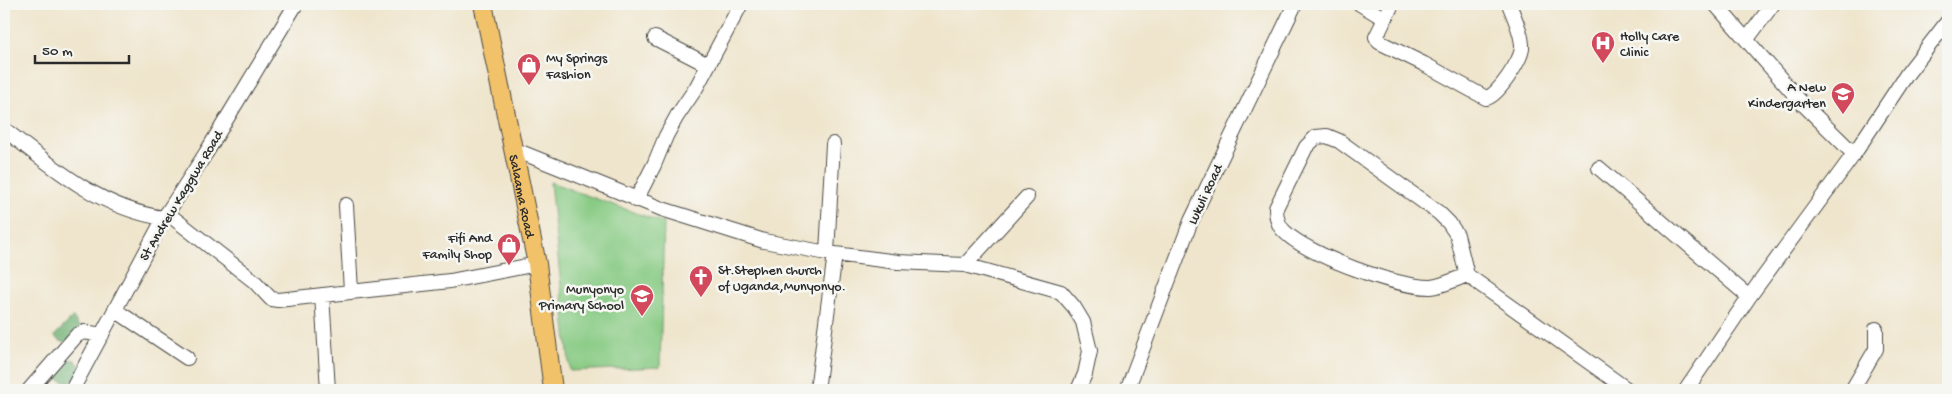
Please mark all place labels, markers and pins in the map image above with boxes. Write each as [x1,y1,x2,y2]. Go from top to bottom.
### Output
place label: Holly Care Clinic [1620,29,1680,62]
hospital icon: Holly Care Clinic [1590,30,1616,64]
place label: My Springs Fashion [545,51,608,84]
shop icon: My Springs Fashion [516,52,542,86]
place label: A New Kindergarten [1748,80,1826,113]
school or university icon: A New Kindergarten [1830,81,1856,115]
place label: Fifi And Family Shop [422,231,494,264]
shop icon: Fifi And Family Shop [496,232,522,266]
place label: St.Stephen church of Uganda,Munyonyo. [718,263,846,296]
church icon: St.Stephen church of Uganda,Munyonyo. [688,264,714,298]
place label: Munyonyo Primary School [538,282,624,315]
school or university icon: Munyonyo Primary School [629,283,655,317]

